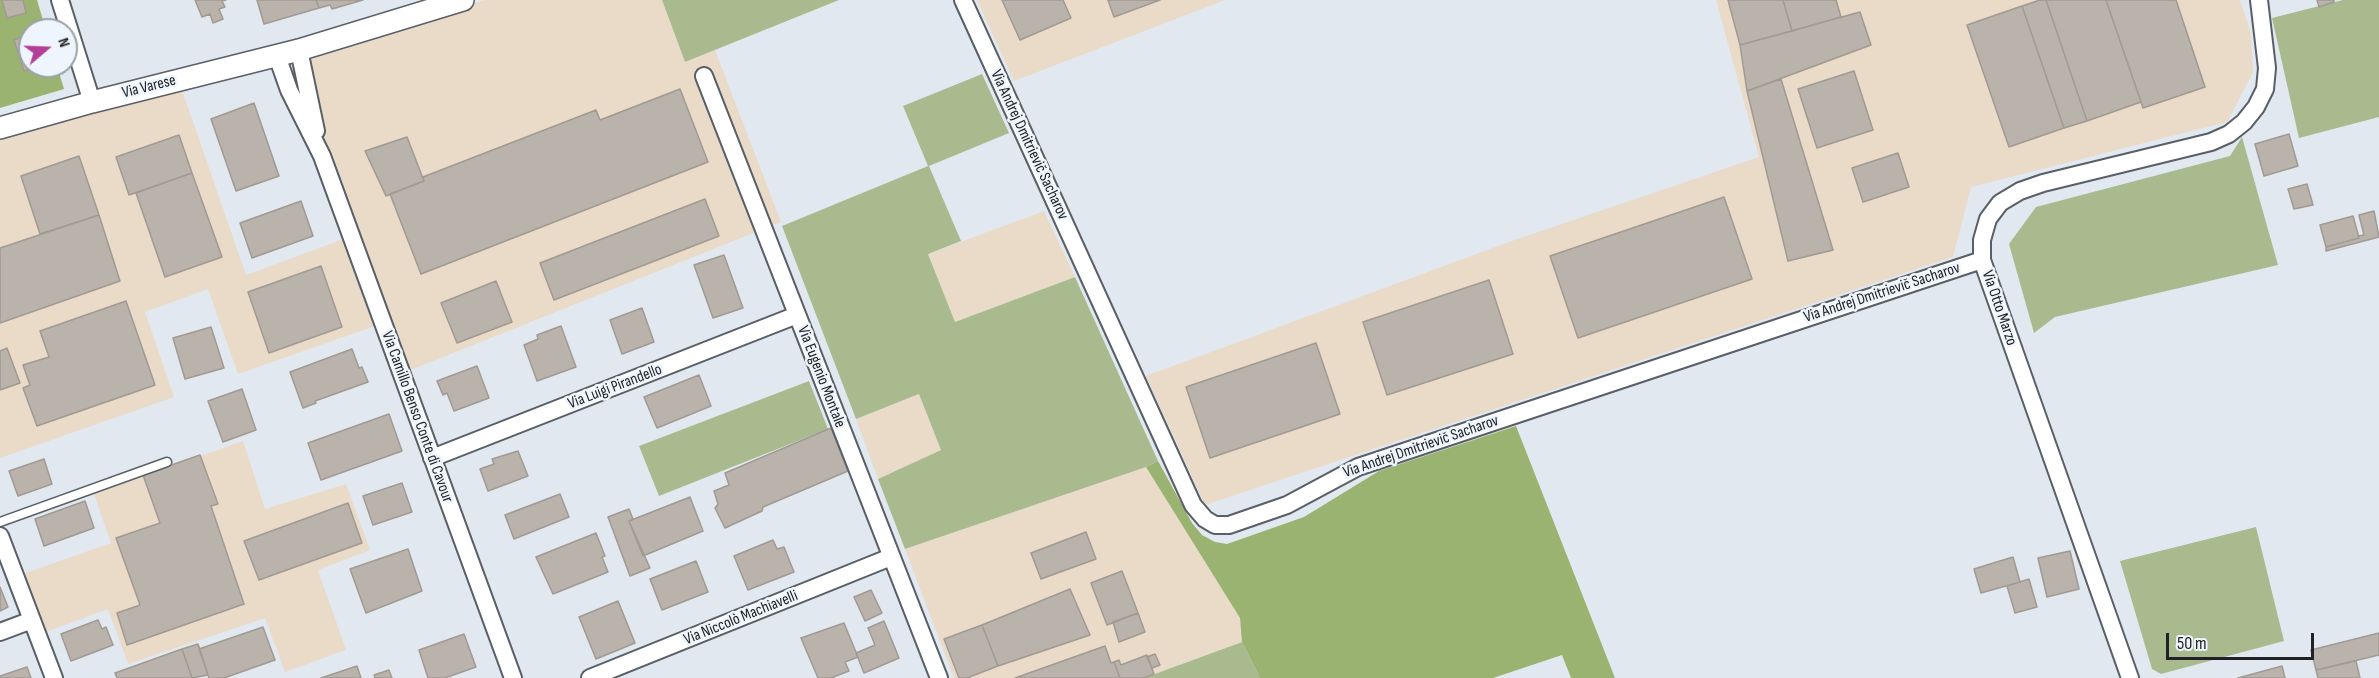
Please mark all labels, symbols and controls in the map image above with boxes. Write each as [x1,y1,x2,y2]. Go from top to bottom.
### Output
north arrow [18,18,78,78]
text: N [53,35,74,50]
street label: Via Andrej Dmitrievič Sacharov [986,67,1072,223]
street label: Via Varese [120,71,178,103]
street label: Via Andrej Dmitrievič Sacharov [1801,259,1963,327]
street label: Via Otto Marzo [1977,268,2021,348]
street label: Via Eugenio Montale [793,323,849,431]
street label: Via Camillo Benso Conte di Cavour [377,329,457,505]
street label: Via Luigi Pirandello [565,360,665,414]
street label: Via Andrej Dmitrievič Sacharov [1341,411,1501,483]
street label: Via Niccolò Machiavelli [681,586,801,650]
scale bar [2169,621,2318,659]
text: 50 m [2177,633,2207,654]

